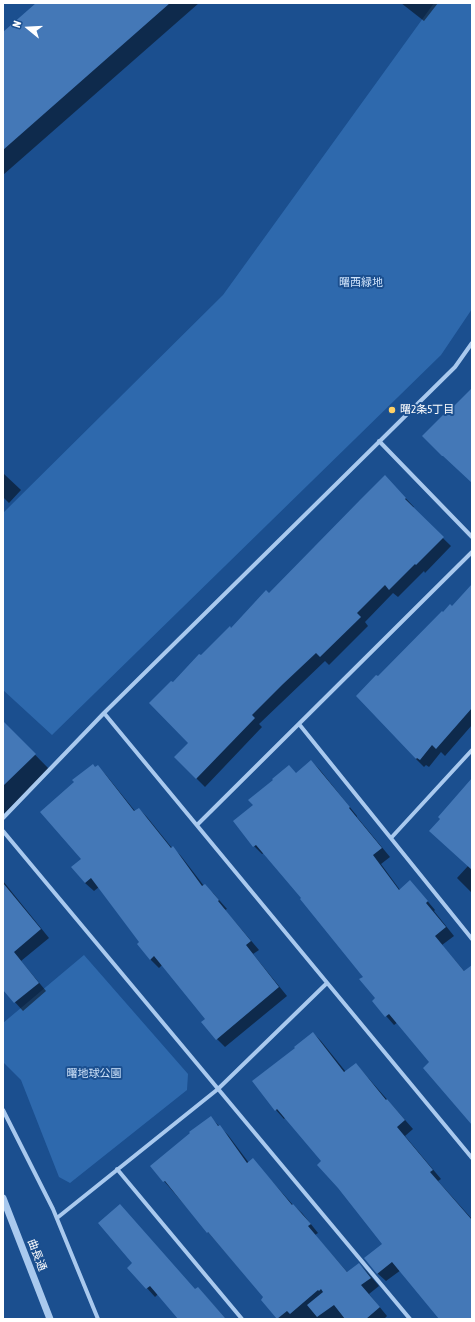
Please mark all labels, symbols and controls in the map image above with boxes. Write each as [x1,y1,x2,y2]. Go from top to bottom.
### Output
north arrow [8,8,48,48]
text: N [10,19,23,29]
park label: 曙西緑地 [339,276,383,290]
place label: 曙2条5丁目 [400,403,454,417]
marker: 曙2条5丁目 [387,405,397,415]
park label: 曙地球公園 [67,1067,121,1081]
street label: 曲長通 [25,1237,49,1273]

